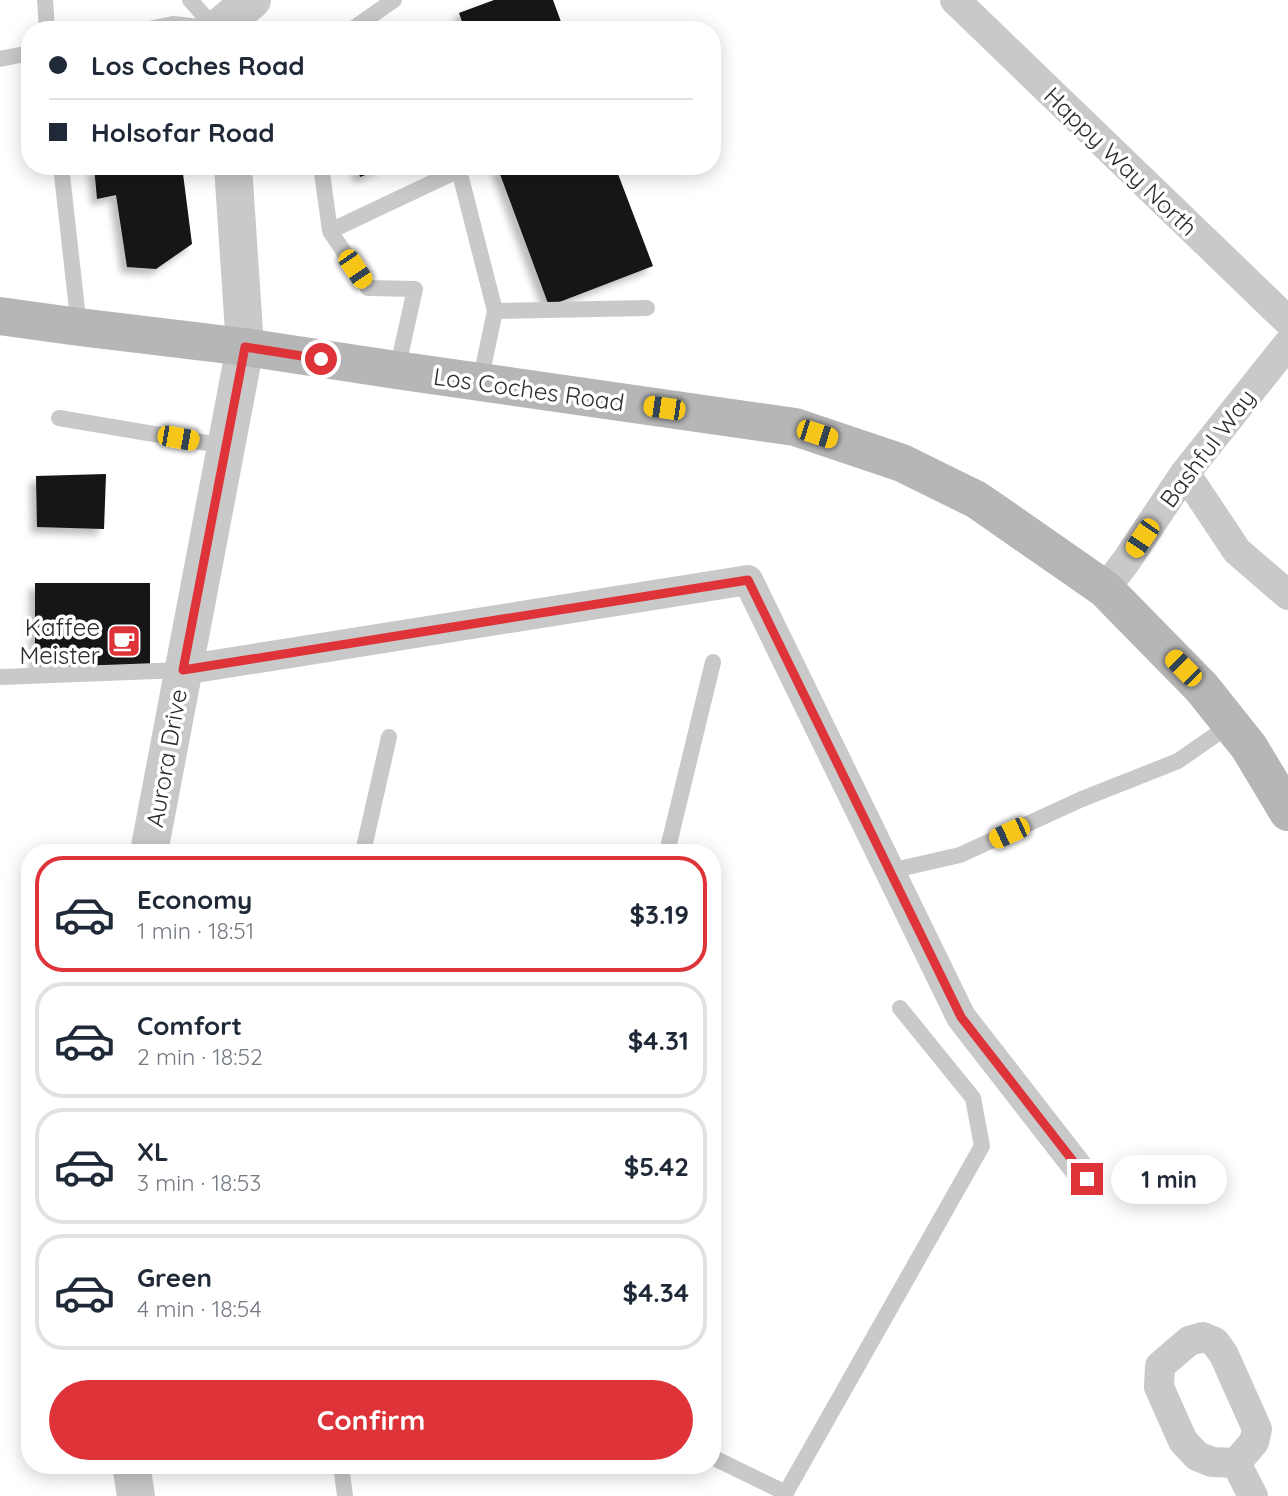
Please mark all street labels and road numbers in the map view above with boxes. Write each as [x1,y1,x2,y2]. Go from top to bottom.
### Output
street label: Happy Way North [1038,80,1204,242]
street label: Los Coches Road [432,361,626,417]
street label: Bashful Way [1153,383,1261,513]
street label: Aurora Drive [139,686,193,830]

